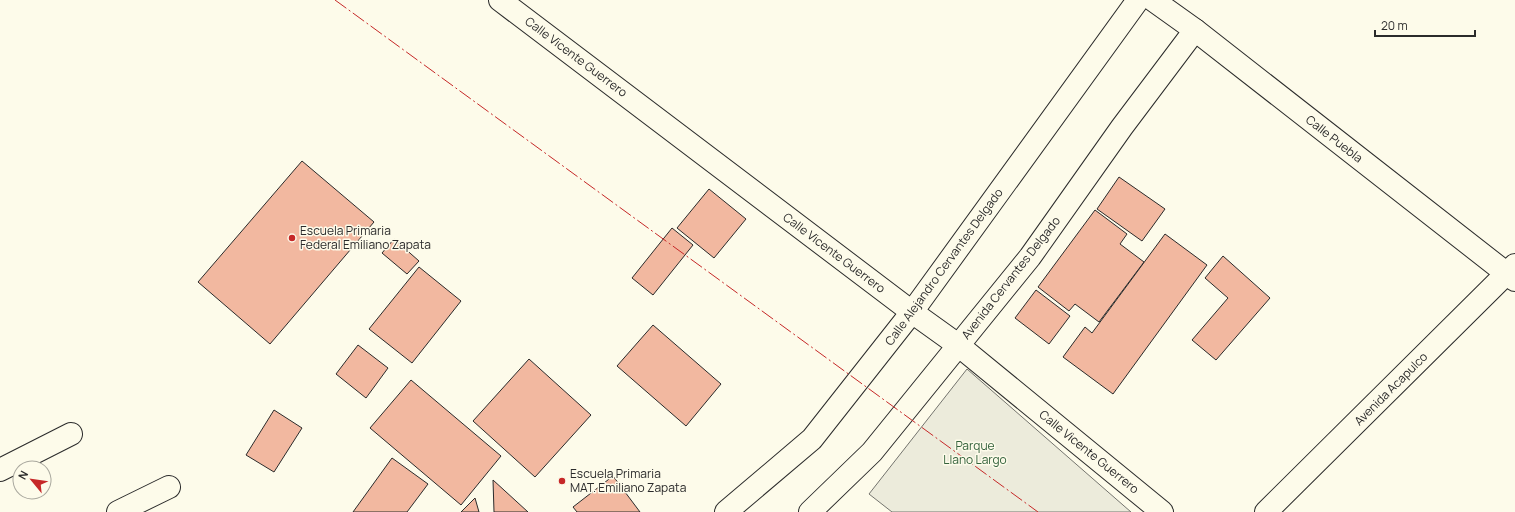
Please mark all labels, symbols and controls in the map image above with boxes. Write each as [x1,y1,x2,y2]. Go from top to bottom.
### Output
scale bar [1375,12,1475,38]
street label: Calle Vicente Guerrero [522,13,631,101]
text: 20 m [1381,17,1408,34]
street label: Calle Puebla [1302,111,1366,166]
street label: Calle Alejandro Cervantes Delgado [881,185,1007,349]
street label: Calle Vicente Guerrero [780,209,889,297]
street label: Avenida Cervantes Delgado [957,213,1064,343]
place label: Escuela Primaria Federal Emiliano Zapata [300,222,431,253]
marker: Escuela Primaria Federal Emiliano Zapata [287,233,297,243]
street label: Avenida Acapulco [1350,348,1431,429]
street label: Calle Vicente Guerrero [1036,406,1143,497]
park label: Parque Llano Largo [943,437,1007,468]
north arrow [12,460,52,500]
place label: Escuela Primaria MAT. Emiliano Zapata [570,465,686,496]
text: N [14,468,31,482]
marker: Escuela Primaria MAT. Emiliano Zapata [557,476,567,486]

